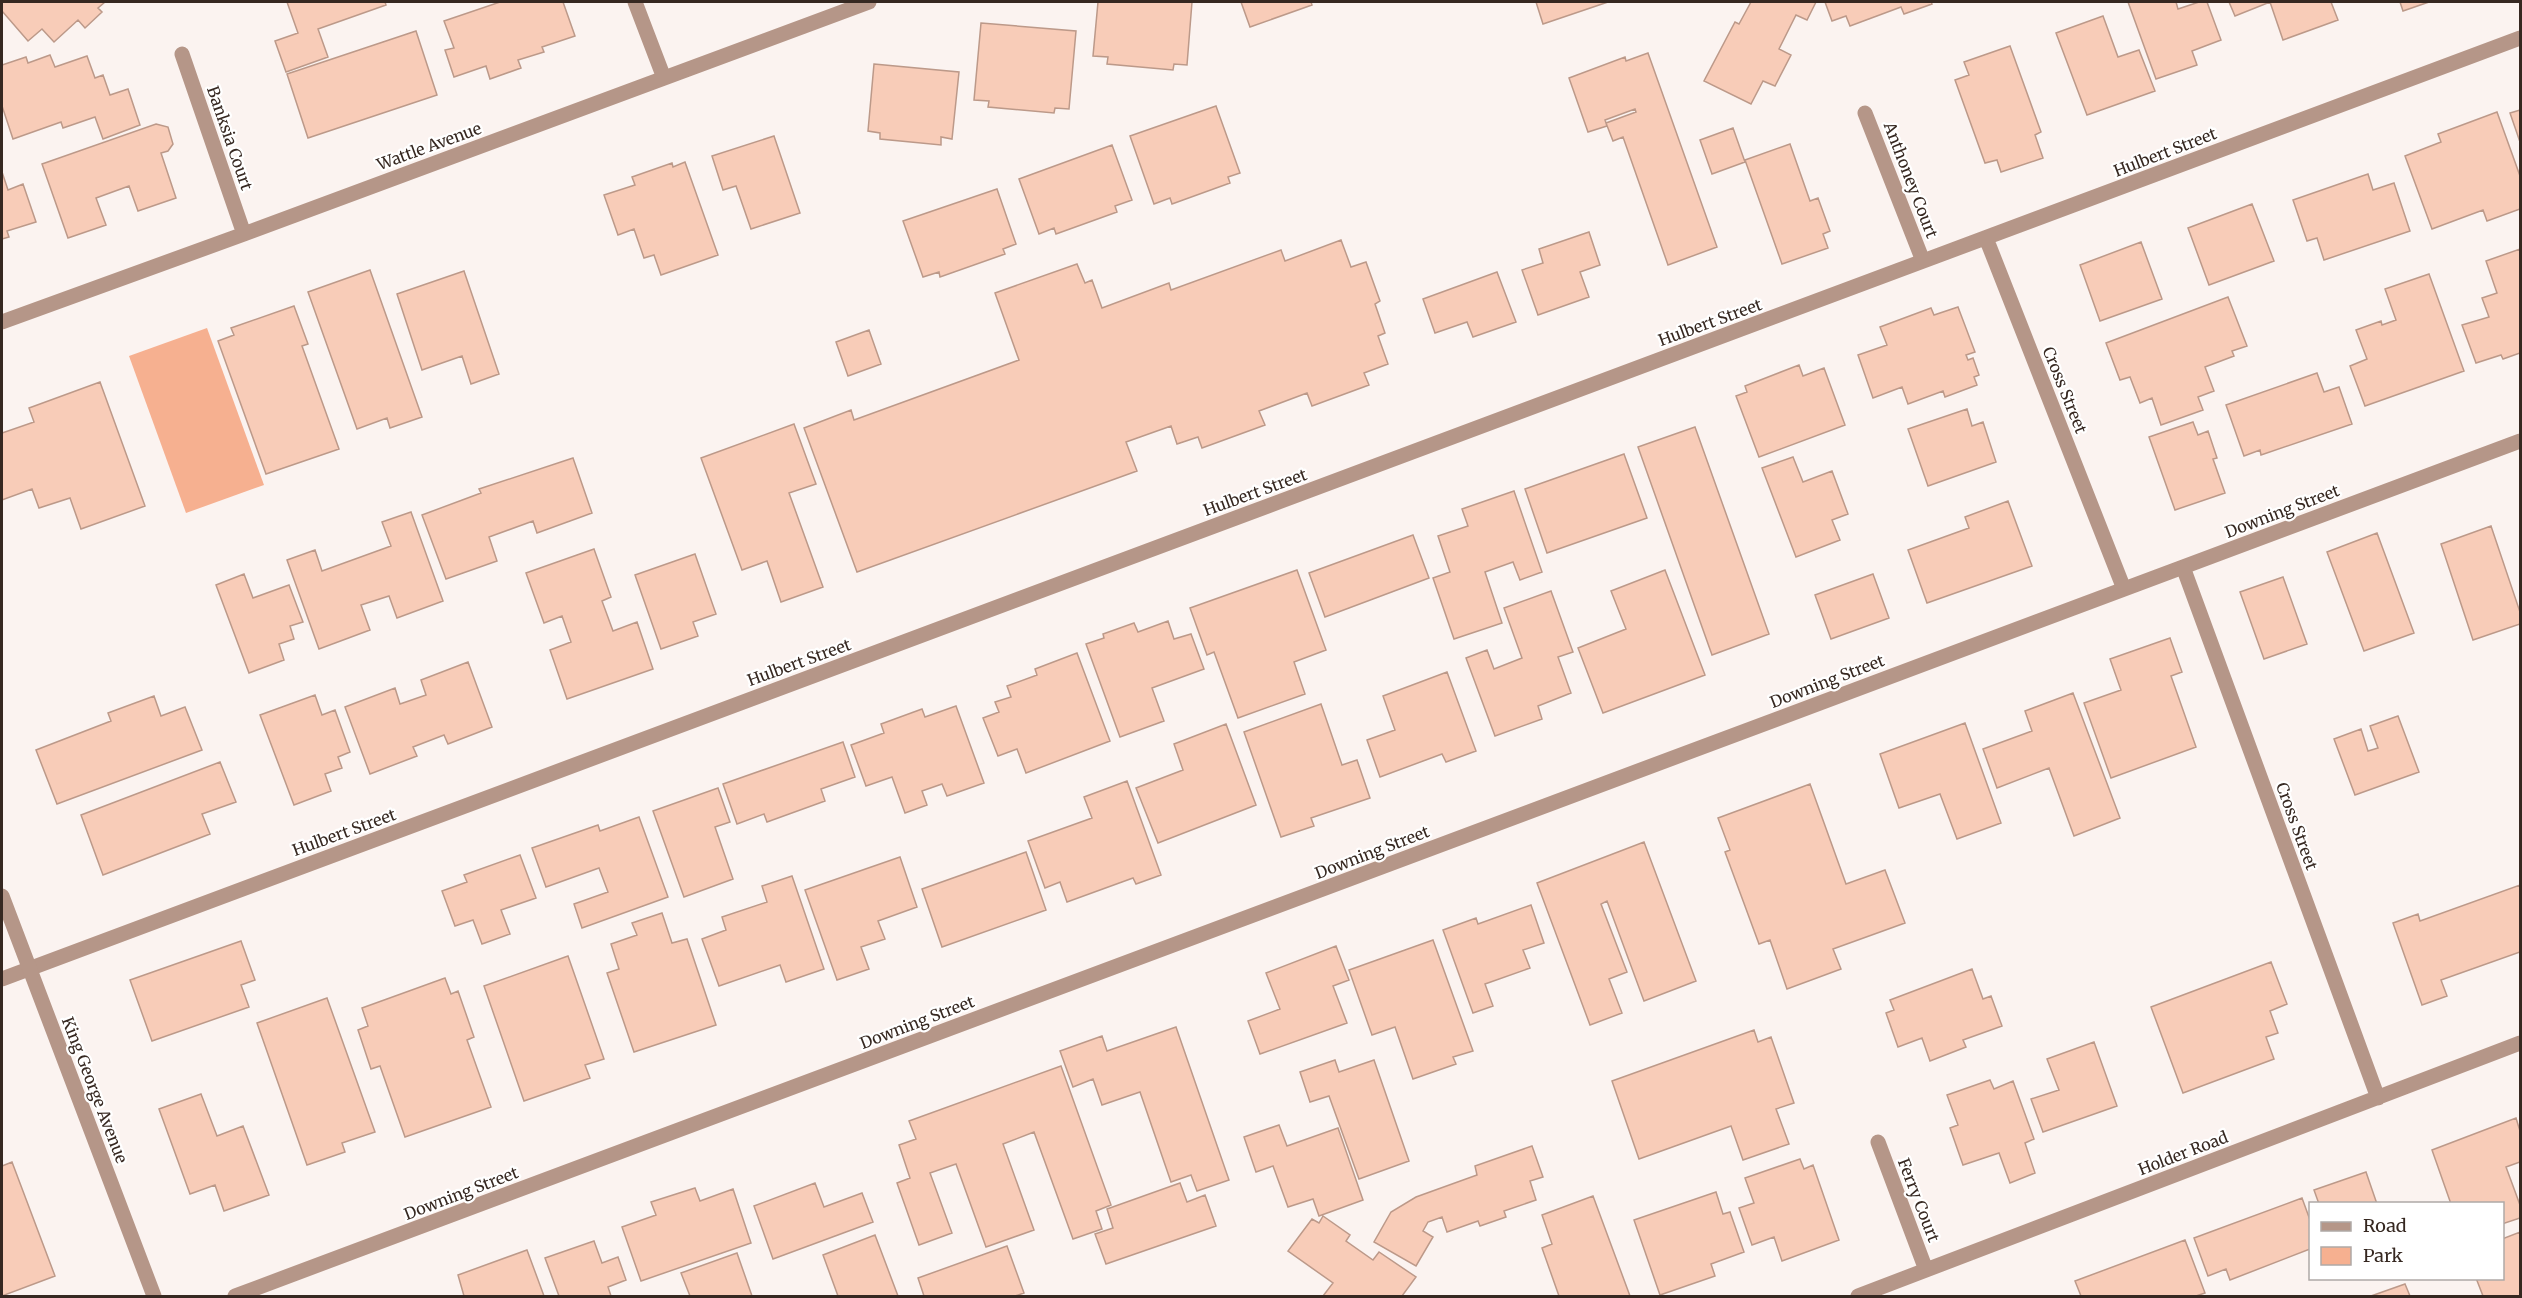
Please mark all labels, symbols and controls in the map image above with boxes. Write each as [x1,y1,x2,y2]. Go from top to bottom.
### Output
street label: Banksia Court [203,83,257,193]
street label: Wattle Avenue [373,118,484,174]
street label: Anthoney Court [1879,118,1943,242]
street label: Hulbert Street [2111,123,2220,181]
street label: Hulbert Street [1656,294,1765,350]
street label: Cross Street [2039,344,2092,437]
street label: Hulbert Street [1201,464,1310,520]
street label: Downing Street [2222,480,2343,542]
street label: Hulbert Street [745,634,854,690]
street label: Downing Street [1767,650,1888,712]
street label: Cross Street [2272,780,2322,873]
street label: Hulbert Street [290,804,399,860]
street label: Downing Street [1312,821,1433,883]
street label: Downing Street [857,991,978,1053]
street label: King George Avenue [58,1014,132,1166]
street label: Holder Road [2135,1127,2231,1179]
street label: Ferry Court [1894,1155,1944,1246]
street label: Downing Street [401,1162,522,1224]
legend [2309,1202,2504,1280]
text: Road [2363,1214,2407,1237]
text: Park [2363,1244,2404,1267]

